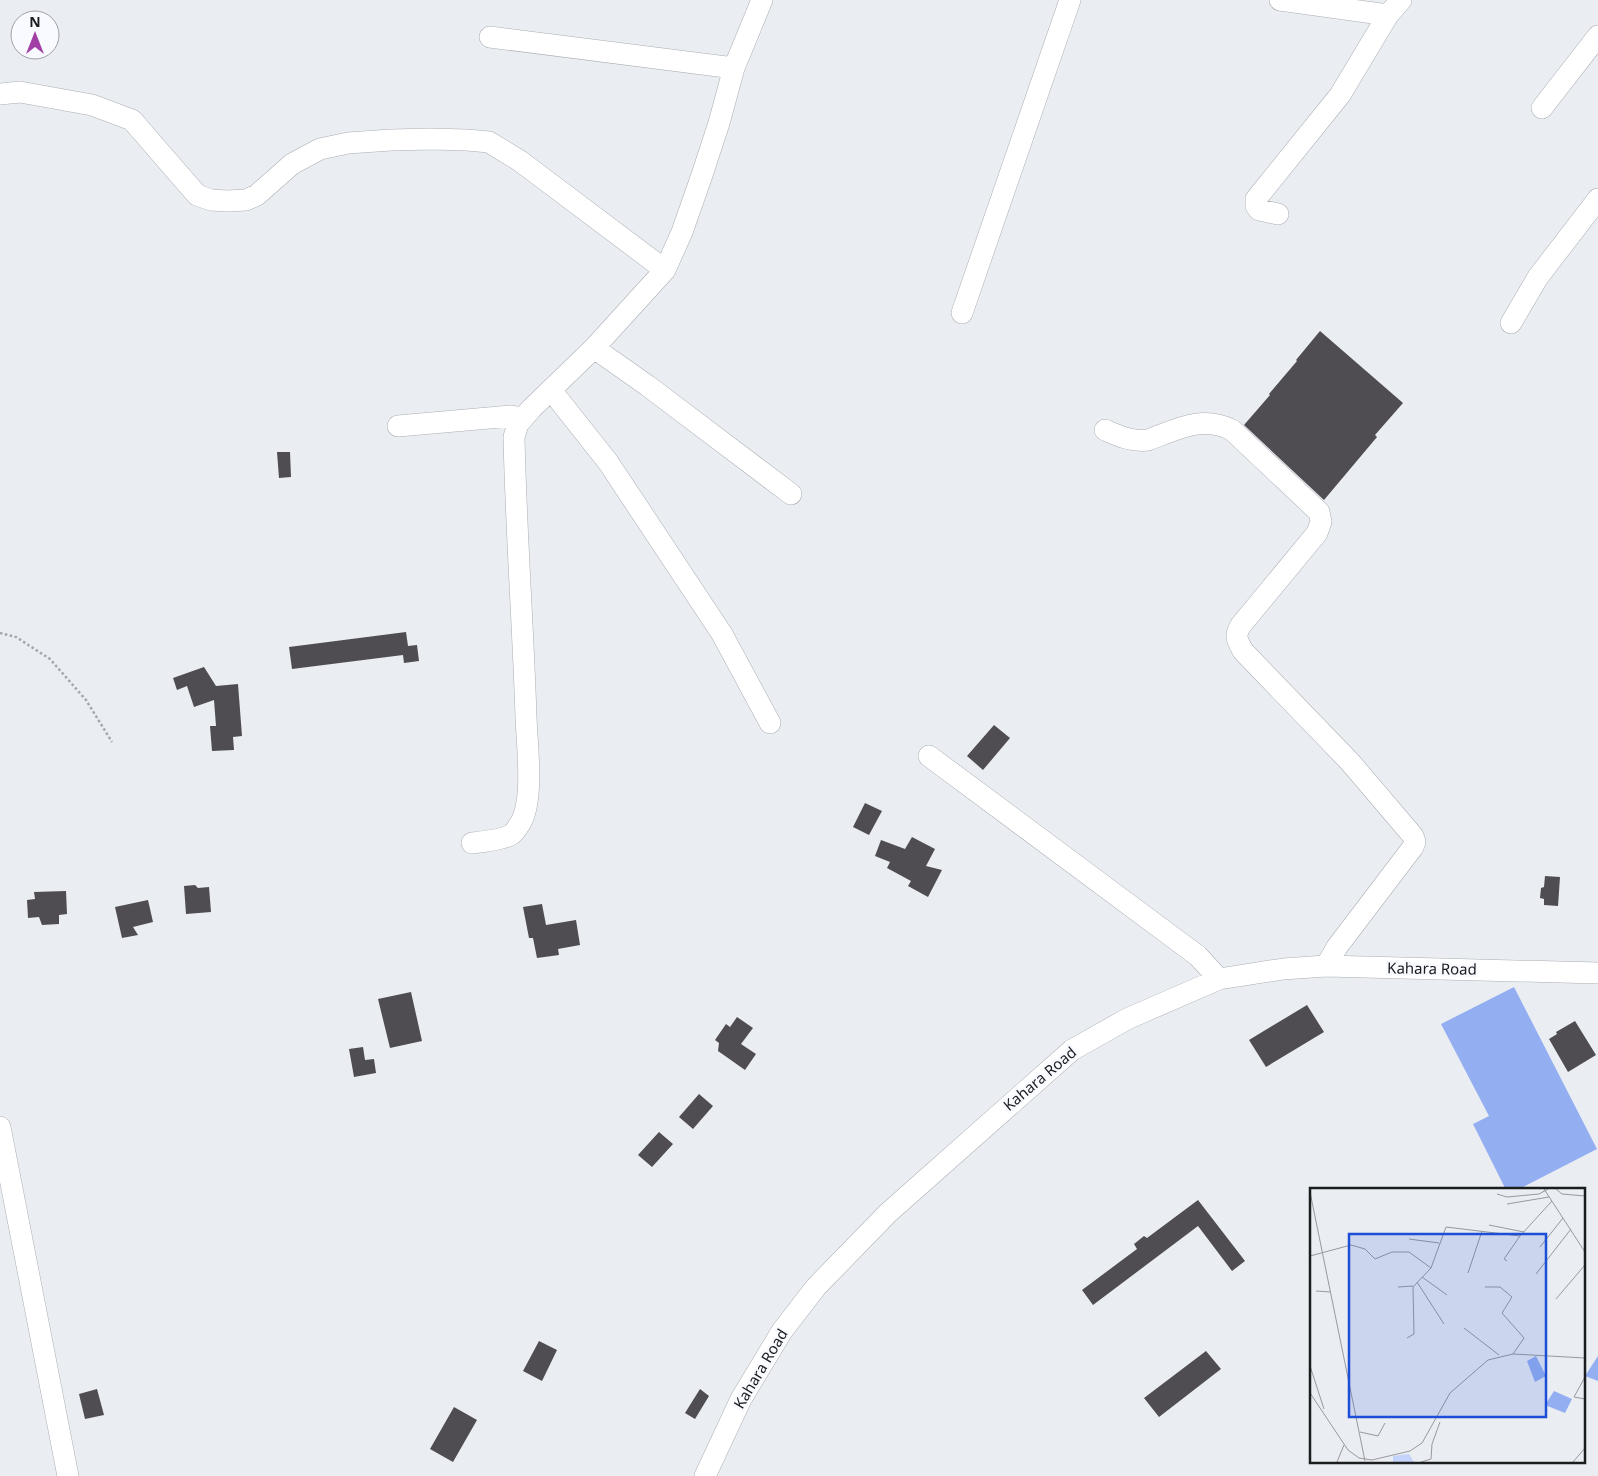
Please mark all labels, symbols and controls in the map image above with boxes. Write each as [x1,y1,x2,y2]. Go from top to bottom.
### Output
north arrow [10,10,60,60]
text: N [29,12,41,31]
street label: Kahara Road [1387,957,1477,979]
street label: Kahara Road [999,1042,1080,1115]
inset map [1310,1188,1586,1464]
street label: Kahara Road [728,1325,792,1412]

